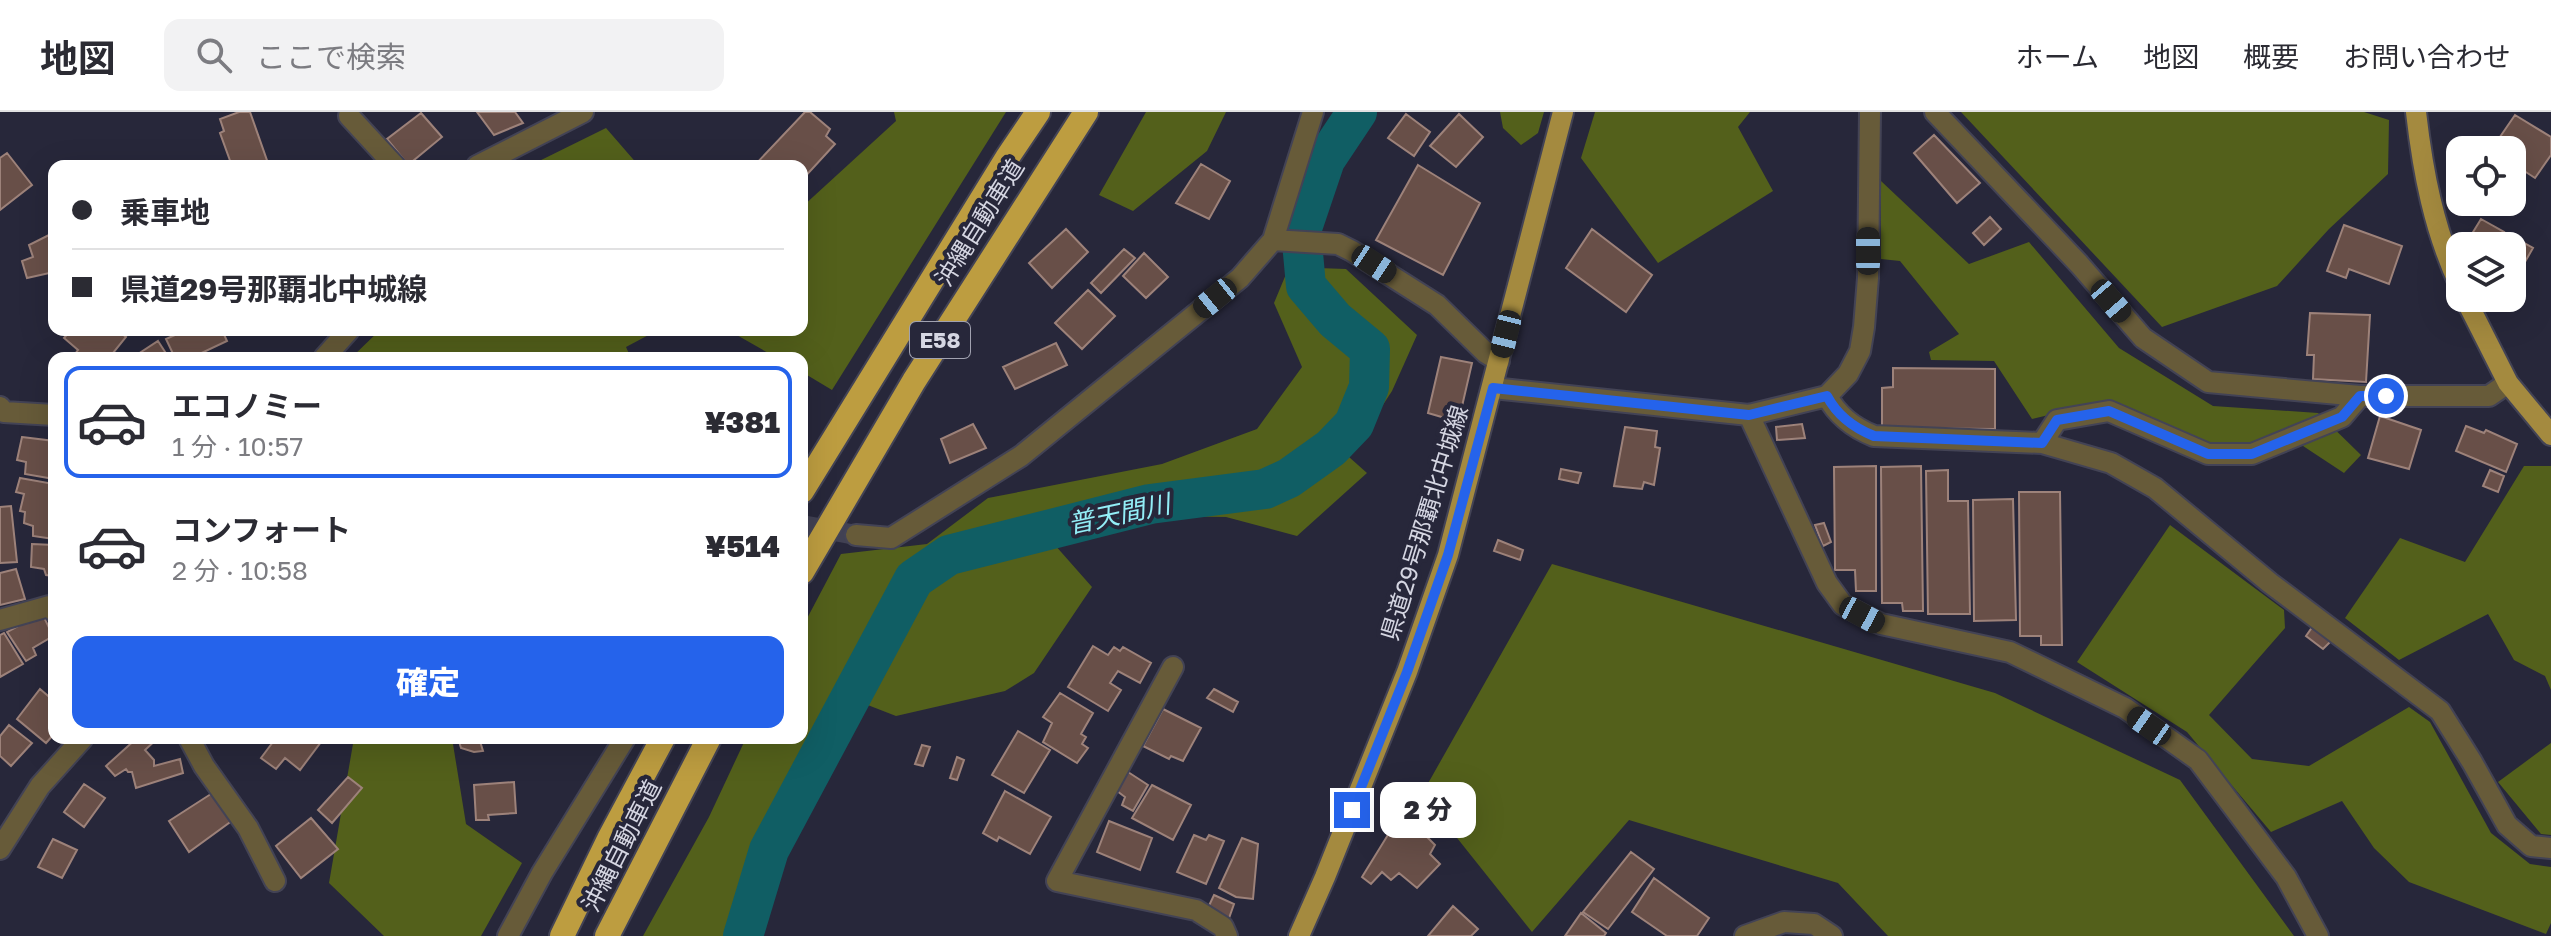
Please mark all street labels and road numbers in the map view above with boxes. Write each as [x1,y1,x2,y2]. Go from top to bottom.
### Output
street label: 沖縄自動車道 [928,153,1029,291]
road number: E58 [910,322,970,358]
street label: 県道29号那覇北中城線 [1374,401,1473,644]
street label: 沖縄自動車道 [575,775,666,916]

